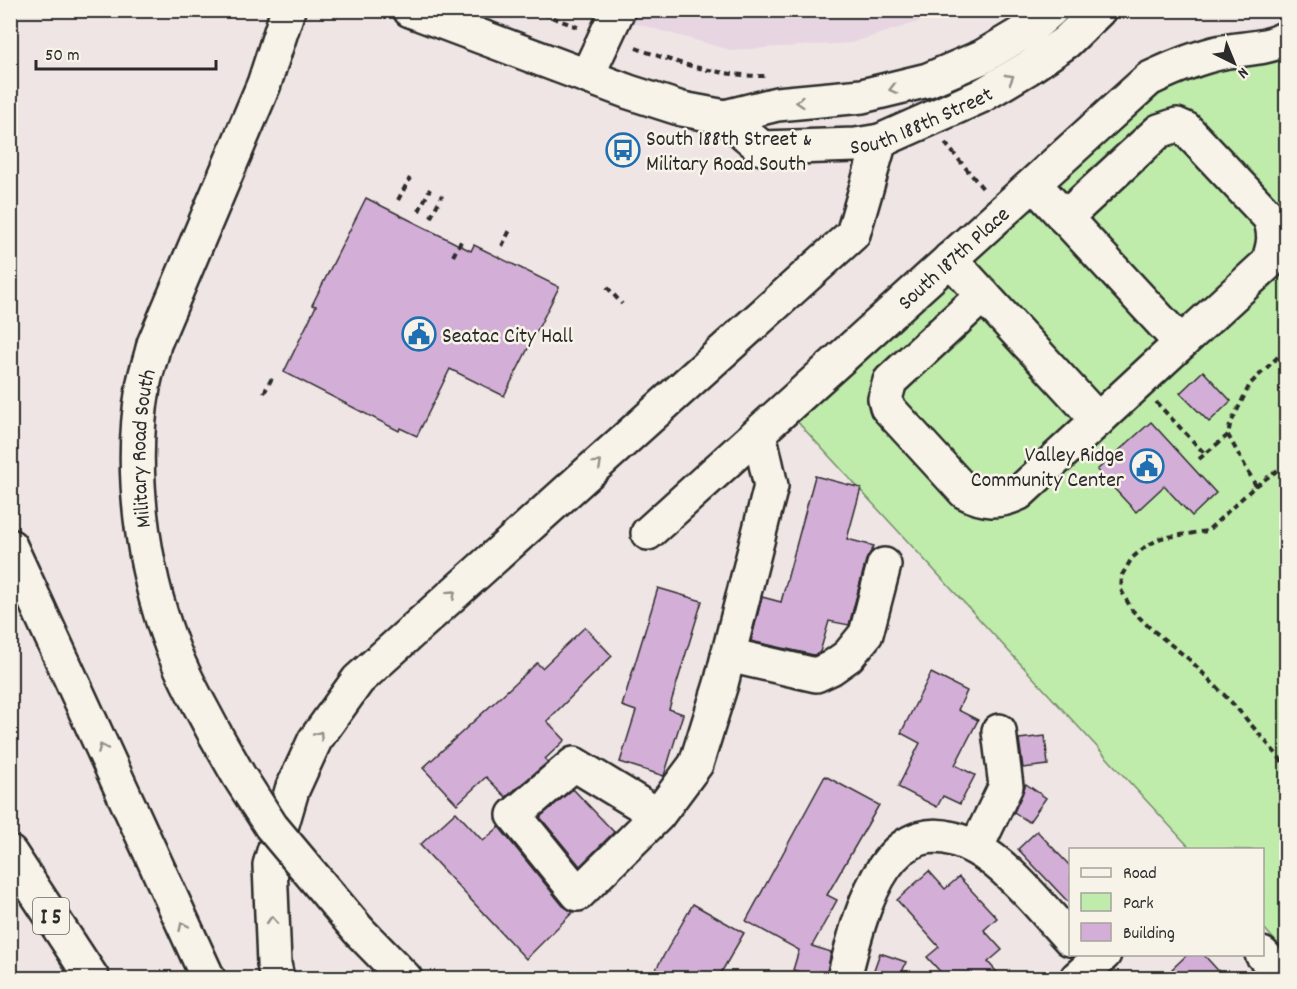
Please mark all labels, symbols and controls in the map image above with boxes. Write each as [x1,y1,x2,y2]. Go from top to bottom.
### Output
scale bar [36,33,216,71]
north arrow [1204,33,1264,93]
text: 50 m [45,44,80,69]
text: N [1232,61,1253,83]
one-way arrow [1004,74,1014,85]
street label: South 188th Street [850,80,1000,164]
one-way arrow [889,81,899,94]
one-way arrow [796,95,805,108]
place label: South 188th Street & Military Road South [646,125,812,181]
bus stop icon: South 188th Street & Military Road South [605,132,641,168]
street label: South 187th Place [892,201,1018,319]
public building icon: Seatac City Hall [401,316,437,352]
place label: Seatac City Hall [442,322,573,353]
street label: Military Road South [125,366,166,530]
place label: Valley Ridge Community Center [971,441,1125,497]
public building icon: Valley Ridge Community Center [1129,448,1165,484]
one-way arrow [591,460,602,471]
one-way arrow [446,590,456,601]
one-way arrow [312,731,323,742]
one-way arrow [97,744,109,755]
legend [1069,848,1264,956]
text: Road [1123,862,1157,887]
text: Park [1123,892,1154,917]
road number: I 5 [33,898,69,934]
one-way arrow [265,916,278,925]
one-way arrow [178,921,190,932]
text: Building [1123,922,1175,947]

